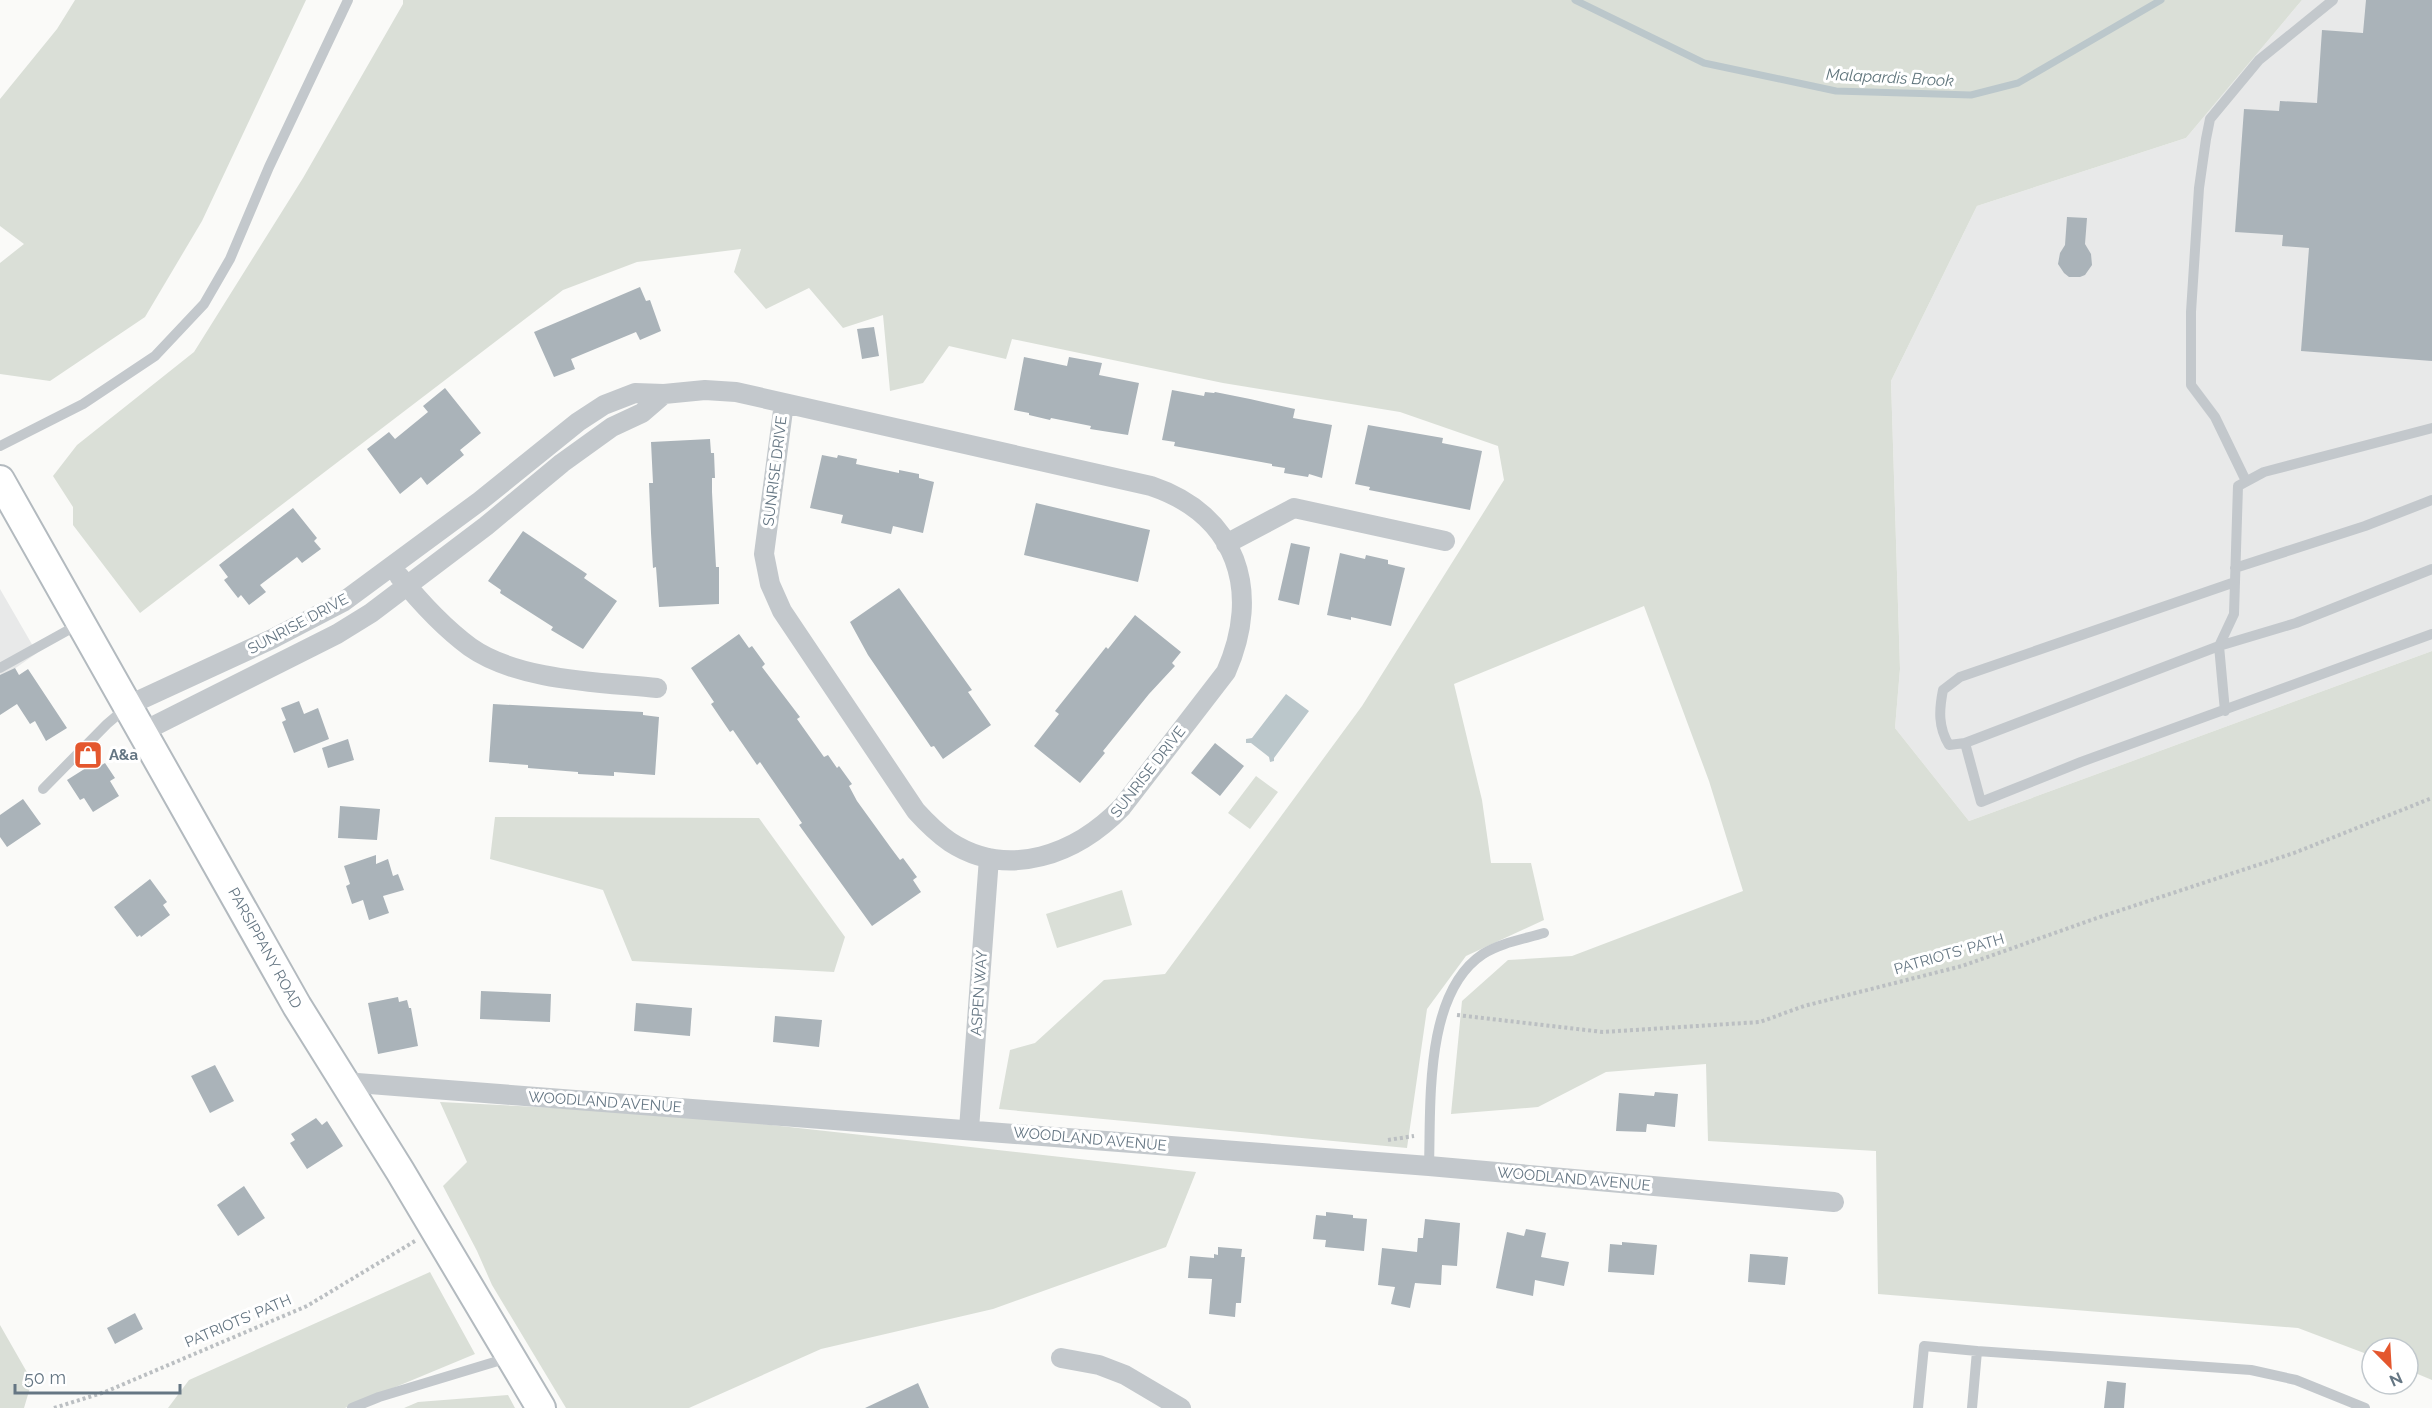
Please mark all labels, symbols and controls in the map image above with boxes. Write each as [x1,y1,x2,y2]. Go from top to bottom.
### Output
water label: Malapardis Brook [1826,65,1955,90]
street label: SUNRISE DRIVE [759,415,791,527]
street label: SUNRISE DRIVE [245,590,351,658]
street label: SUNRISE DRIVE [1107,723,1189,821]
shop icon: A&a [72,739,104,771]
place label: A&a [109,746,139,764]
street label: PARSIPPANY ROAD [224,884,306,1012]
street label: PATRIOTS' PATH [1892,930,2006,978]
street label: ASPEN WAY [967,949,991,1036]
street label: WOODLAND AVENUE [528,1088,682,1116]
street label: WOODLAND AVENUE [1013,1123,1167,1155]
street label: WOODLAND AVENUE [1497,1163,1651,1195]
street label: PATRIOTS' PATH [182,1290,294,1352]
north arrow [2360,1336,2420,1396]
scale bar [15,1357,180,1395]
text: 50 m [24,1367,66,1388]
text: N [2386,1368,2405,1390]

